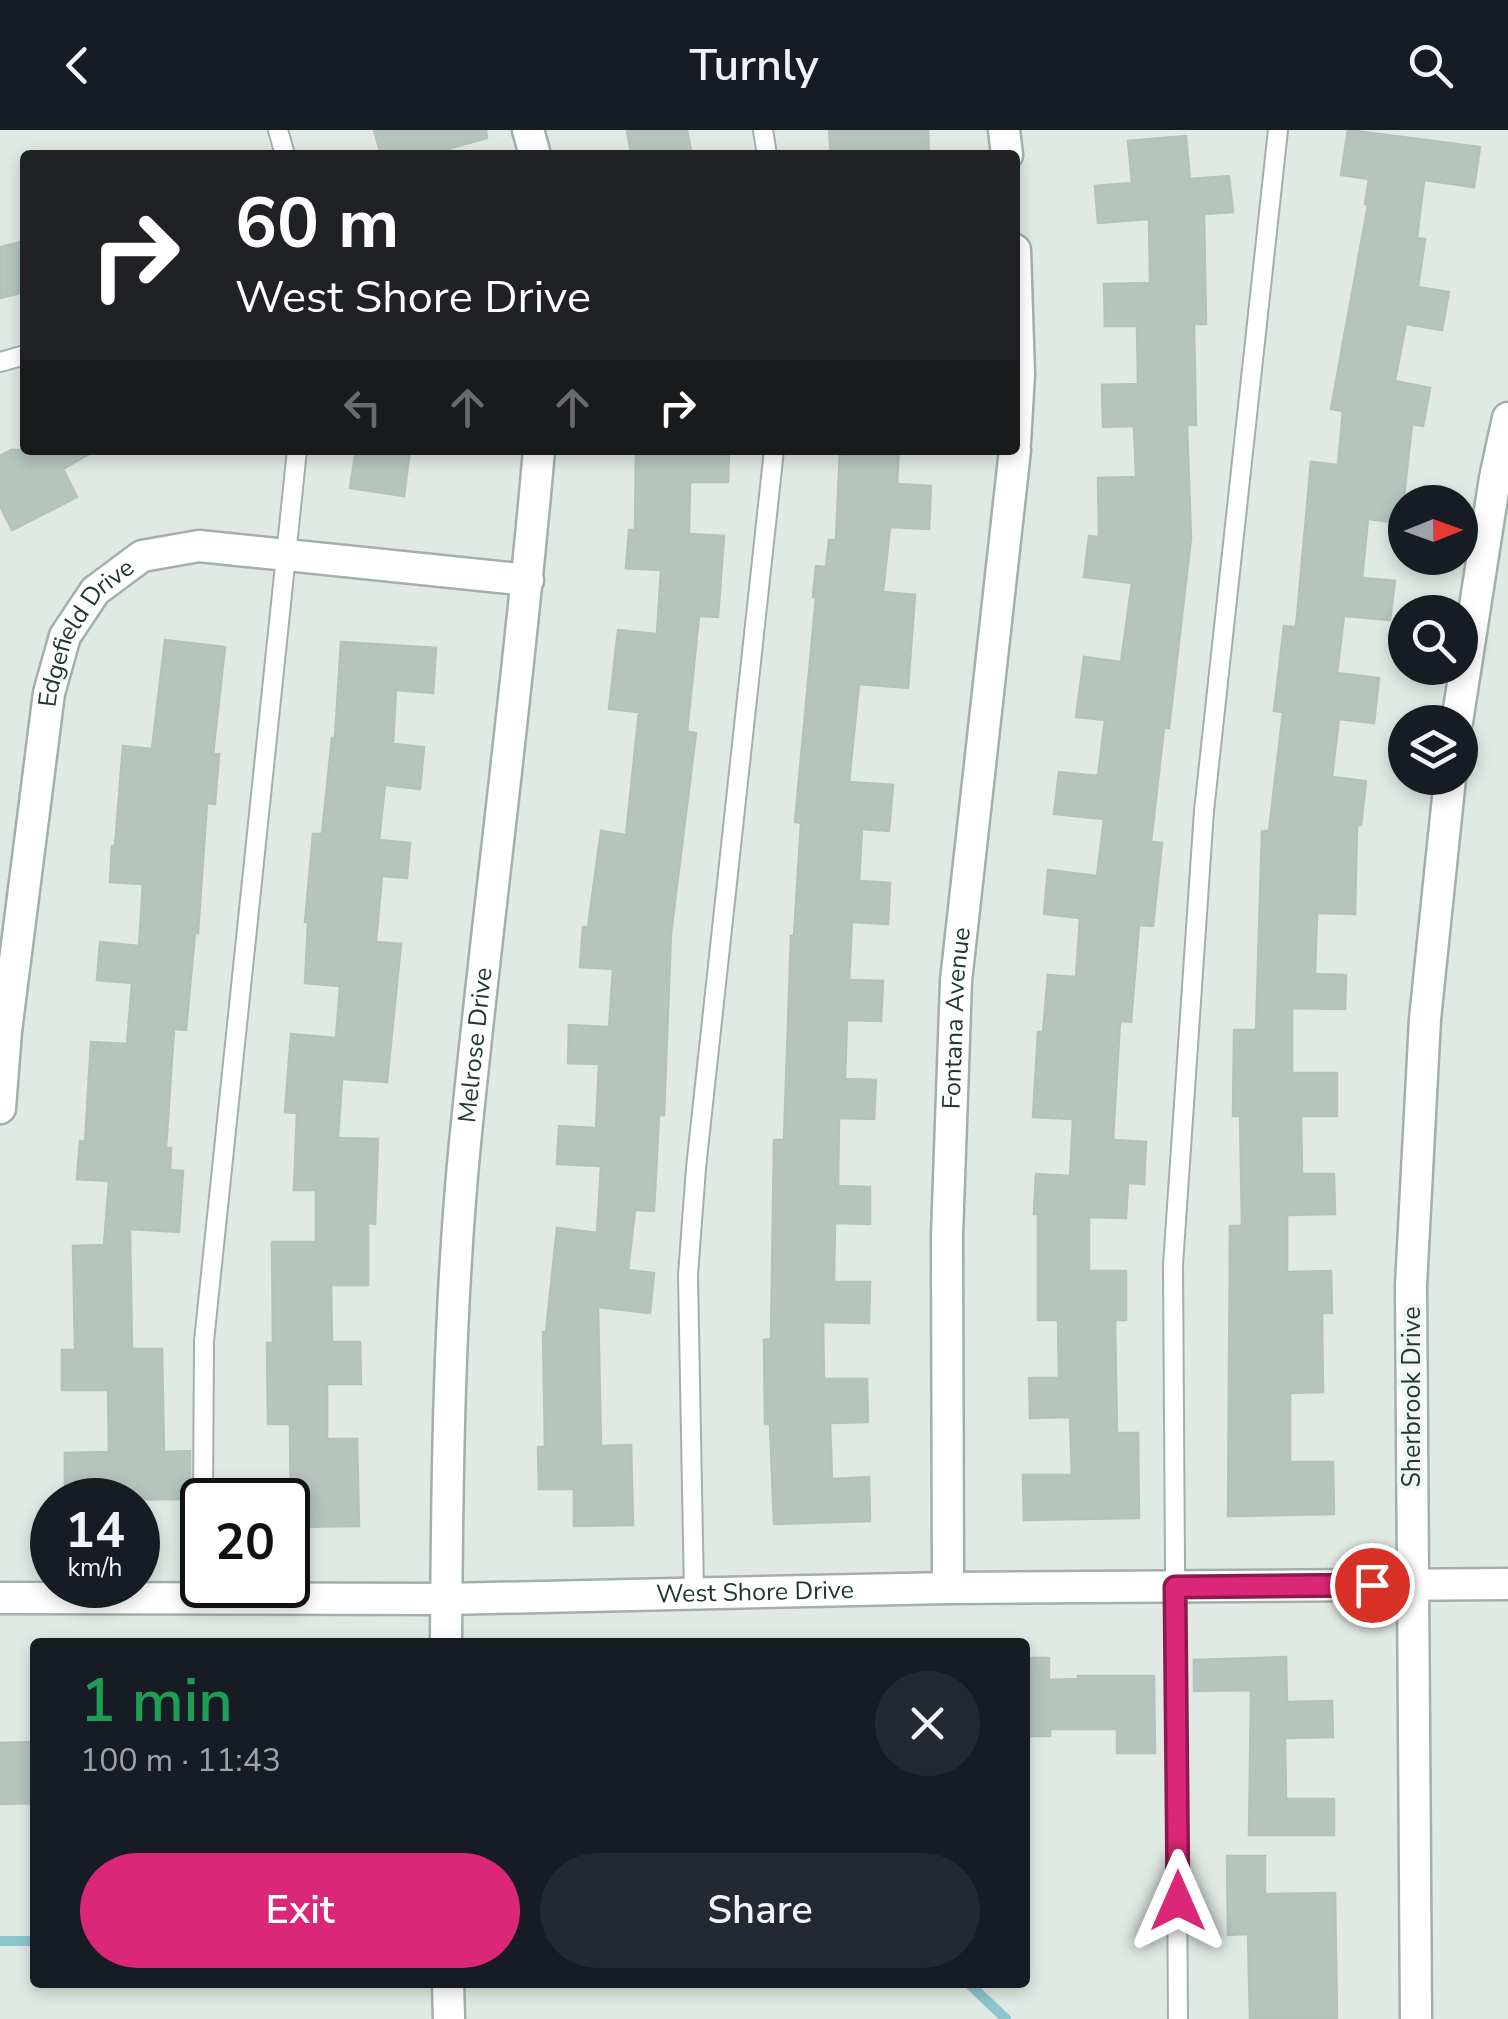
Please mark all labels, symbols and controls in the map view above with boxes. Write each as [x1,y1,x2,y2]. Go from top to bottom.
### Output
text: Turnly [689,35,819,96]
icon: back [50,38,105,93]
icon: search [1403,38,1458,93]
text: 60 m [235,176,399,272]
icon: right [70,190,200,320]
text: West Shore Drive [235,267,591,328]
icon: left [335,380,390,435]
icon: ahead [440,380,495,435]
icon: ahead [545,380,600,435]
icon: right [650,380,705,435]
north arrow [1388,485,1478,575]
map controls [1388,485,1478,795]
street label: Edgefield Drive [30,551,141,709]
button: search [1388,595,1478,685]
button: layers [1388,705,1478,795]
street label: Fontana Avenue [934,925,979,1110]
street label: Melrose Drive [450,966,501,1124]
street label: Sherbrook Drive [1395,1306,1429,1488]
speed limit sign: 20 [180,1478,310,1608]
text: 14 [65,1496,125,1565]
pin [1330,1543,1415,1628]
text: km/h [67,1551,123,1585]
icon: arrive [1345,1558,1400,1613]
street label: West Shore Drive [656,1573,854,1611]
text: 1 min [80,1660,233,1742]
button: close [875,1671,980,1776]
text: 100 m · 11:43 [80,1739,281,1782]
position arrow [1126,1849,1230,1953]
button: Exit [80,1853,520,1968]
button: Share [540,1853,980,1968]

